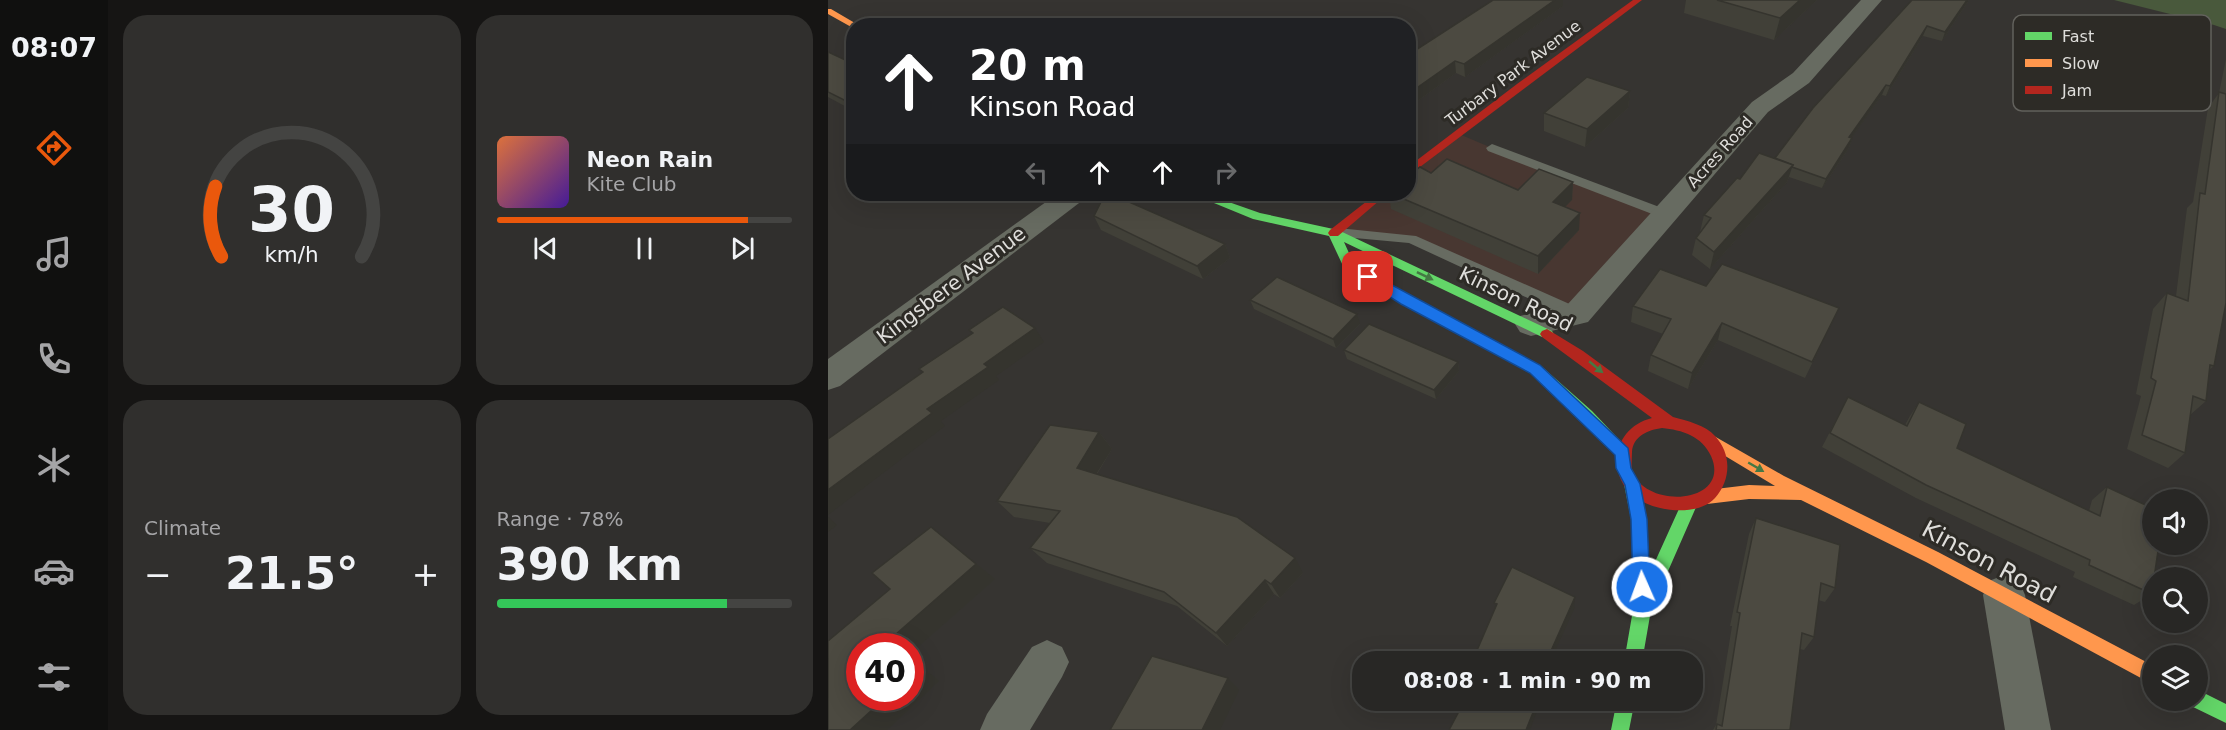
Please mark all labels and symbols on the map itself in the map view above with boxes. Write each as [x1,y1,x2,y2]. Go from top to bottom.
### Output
legend [2013,15,2211,111]
street label: Turbary Park Avenue [1441,16,1584,131]
text: Fast [2062,27,2094,46]
text: Slow [2062,54,2099,73]
text: Jam [2061,81,2092,100]
street label: Acres Road [1683,113,1757,191]
street label: Kingsbere Avenue [872,221,1030,349]
pin [1342,251,1393,302]
street label: Kinson Road [1455,261,1577,337]
one-way arrow [1416,272,1433,281]
one-way arrow [1588,361,1604,374]
one-way arrow [1748,461,1764,472]
street label: Kinson Road [1917,515,2061,609]
position arrow [1610,555,1674,619]
speed limit sign: 40 [846,633,924,711]

